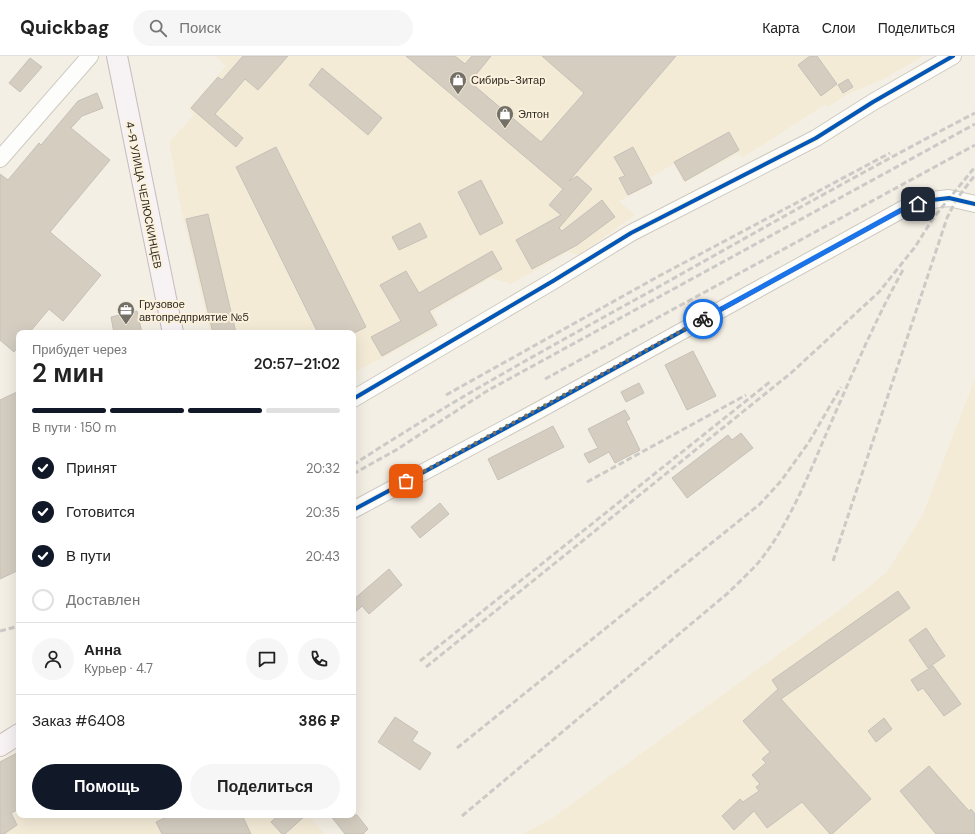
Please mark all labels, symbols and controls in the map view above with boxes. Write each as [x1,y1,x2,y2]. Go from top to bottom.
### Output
search box [133,10,413,46]
text: Quickbag [20,15,109,40]
icon: search [147,17,169,39]
text: Поиск [179,18,221,38]
text: Карта [762,19,800,37]
text: Слои [822,19,856,37]
text: Поделиться [878,19,955,37]
shop icon: Сибирь-Зитар [448,70,468,95]
place label: Сибирь-Зитар [471,73,545,87]
shop icon: Элтон [495,104,515,129]
place label: Элтон [518,107,549,121]
street label: 4-Я УЛИЦА ЧЕЛЮСКИНЦЕВ [123,120,165,270]
pin [901,187,935,221]
icon: home [907,193,929,215]
place label: Грузовое автопредприятие №5 [139,297,249,324]
courier [683,299,723,339]
office icon: Грузовое автопредприятие №5 [116,300,136,325]
icon: bike [692,308,714,330]
text: Прибудет через [32,341,127,358]
text: 20:57–21:02 [254,354,340,374]
text: 2 мин [32,356,104,390]
text: В пути · 150 m [32,419,116,436]
icon: check [32,457,54,479]
text: Принят [66,458,117,478]
text: 20:32 [306,460,340,477]
pin [389,464,423,498]
icon: bag [395,470,417,492]
icon: check [32,501,54,523]
text: Готовится [66,502,135,522]
text: 20:35 [306,504,340,521]
icon: check [32,545,54,567]
text: В пути [66,546,111,566]
text: 20:43 [306,548,340,565]
text: Доставлен [66,590,140,610]
button: person [32,638,74,680]
button: chat [246,638,288,680]
button: phone [298,638,340,680]
text: Анна [84,640,121,660]
text: Курьер · 4.7 [84,660,153,677]
text: Заказ #6408 [32,711,125,731]
text: 386 ₽ [299,711,340,731]
button: Помощь [32,764,182,810]
button: Поделиться [190,764,340,810]

